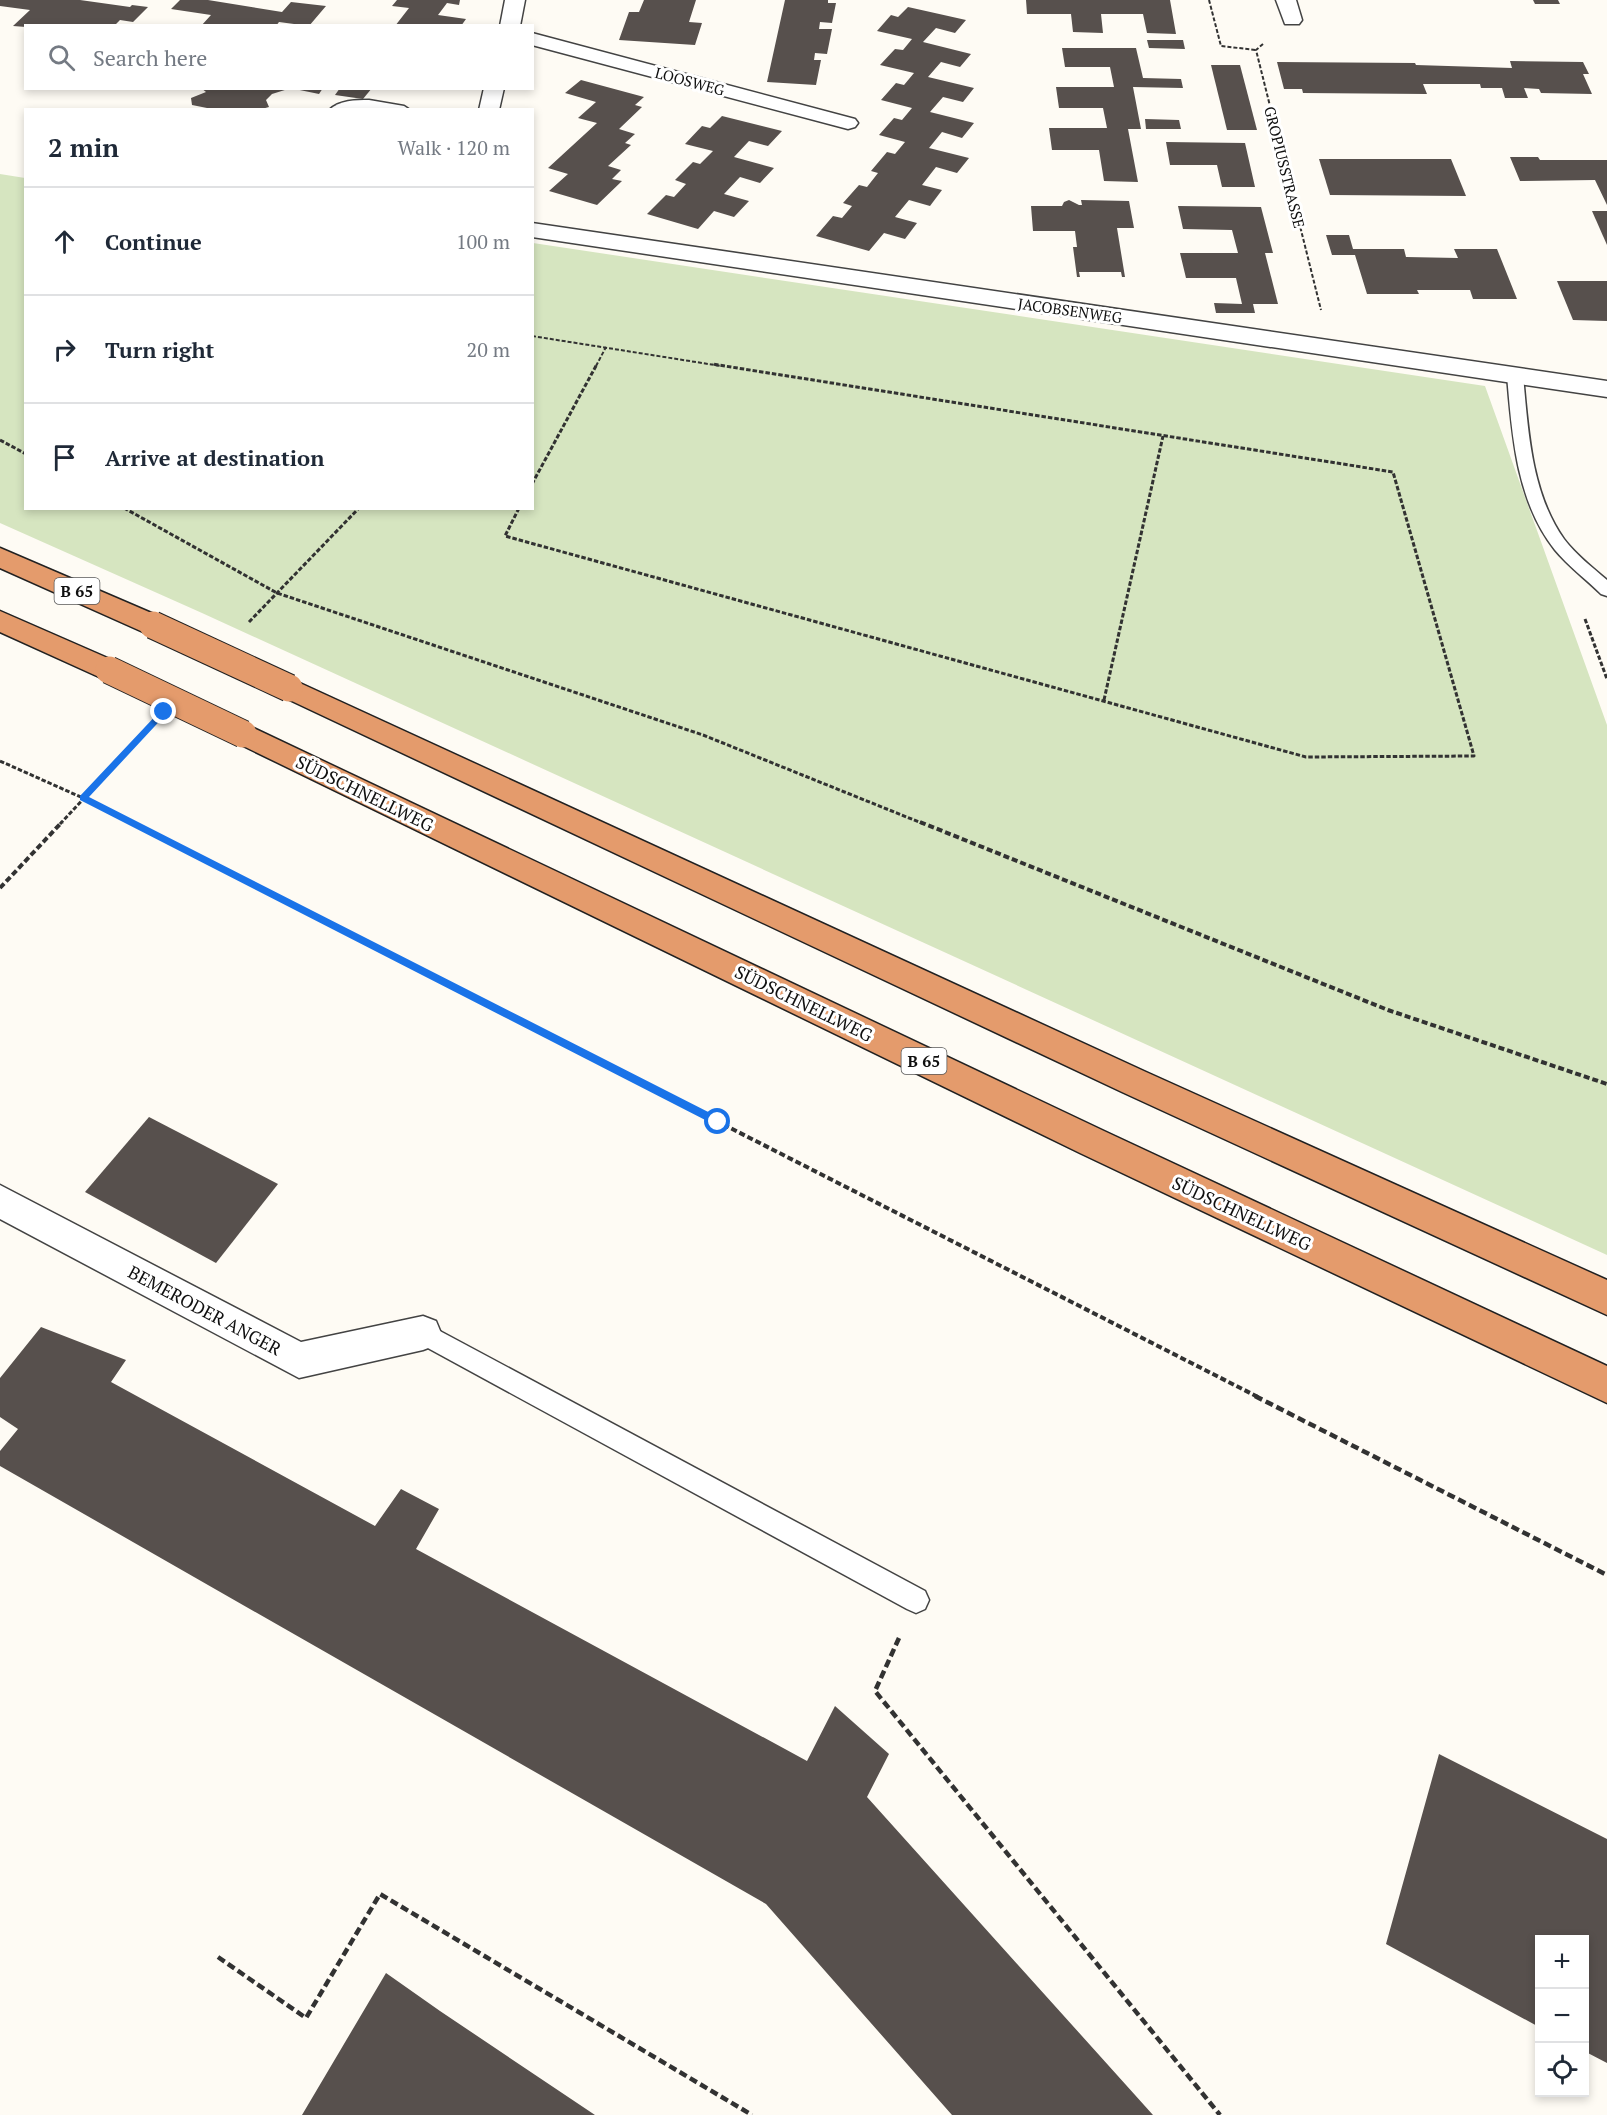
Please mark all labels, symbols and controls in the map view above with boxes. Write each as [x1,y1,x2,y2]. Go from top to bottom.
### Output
search box [24,24,534,90]
icon: search [45,41,78,74]
text: Search here [93,43,207,72]
street label: LOOSWEG [653,62,728,100]
street label: GROPIUSSTRASSE [1260,104,1310,230]
text: 2 min [48,130,119,164]
text: Walk · 120 m [398,134,510,161]
icon: ahead [48,225,81,258]
text: Continue [105,227,202,256]
text: 100 m [456,228,510,255]
street label: JACOBSENWEG [1017,293,1124,327]
icon: right [48,333,81,366]
text: Turn right [105,335,214,364]
text: 20 m [467,336,510,363]
icon: arrive [48,441,81,474]
text: Arrive at destination [105,443,324,472]
road number: B 65 [54,578,100,604]
route end [150,698,176,724]
street label: SÜDSCHNELLWEG [292,749,439,837]
street label: SÜDSCHNELLWEG [731,959,878,1047]
road number: B 65 [902,1048,946,1074]
route start [704,1108,730,1134]
street label: SÜDSCHNELLWEG [1169,1170,1316,1256]
street label: BEMERODER ANGER [124,1259,286,1361]
map controls [1535,1935,1589,2097]
button: + [1535,1935,1589,1989]
button: − [1535,1989,1589,2043]
button: locate [1535,2043,1589,2097]

